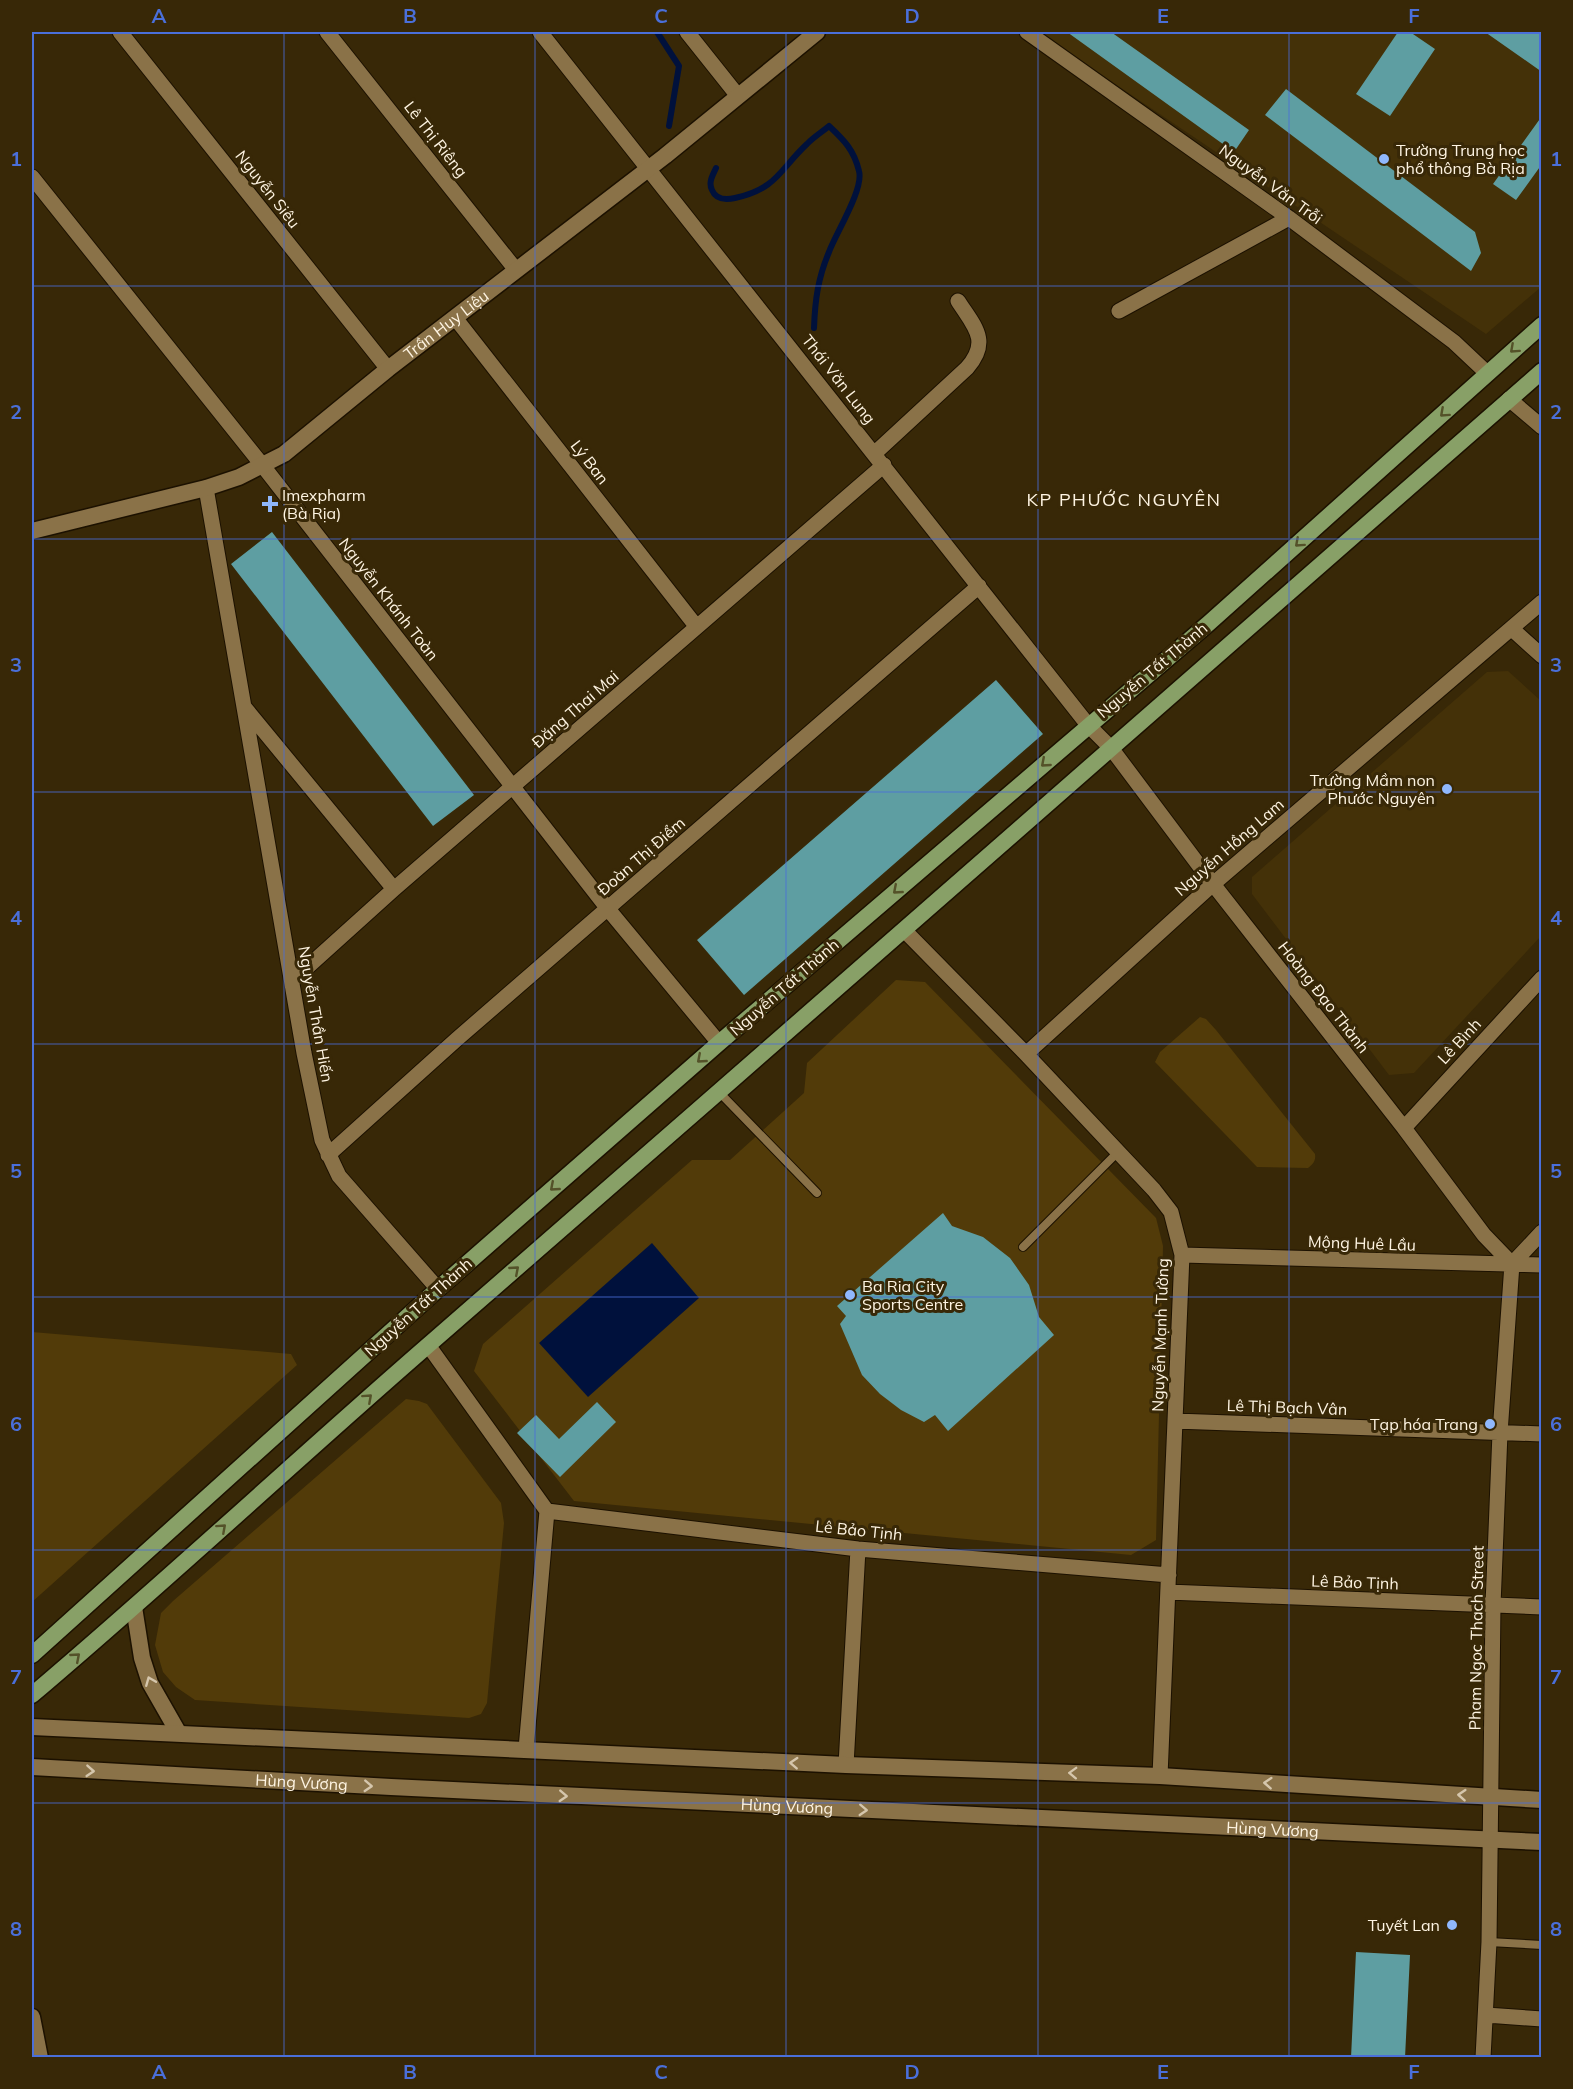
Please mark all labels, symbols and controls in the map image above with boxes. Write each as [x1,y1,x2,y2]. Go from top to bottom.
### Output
text: A [152,3,167,28]
text: B [403,3,417,28]
text: C [654,3,668,28]
text: D [904,3,920,28]
text: E [1157,3,1169,28]
text: F [1408,3,1420,28]
street label: Lê Thị Riêng [400,97,472,181]
street label: Nguyễn Văn Trỗi [1215,140,1327,228]
place label: Trường Trung học phổ thông Bà Rịa [1396,140,1525,178]
text: 1 [10,146,22,171]
street label: Nguyễn Siêu [231,146,305,232]
text: 1 [1550,146,1562,171]
marker: Trường Trung học phổ thông Bà Rịa [1377,152,1391,166]
street label: Trần Huy Liệu [399,285,493,363]
street label: Thái Văn Lung [798,330,880,428]
one-way arrow [1511,342,1521,353]
text: 2 [10,399,22,424]
text: 2 [1550,399,1562,424]
one-way arrow [1440,406,1451,417]
street label: Lý Ban [567,436,613,488]
place label: Imexpharm (Bà Rịa) [282,485,366,523]
district label: KP PHƯỚC NGUYÊN [1027,488,1221,511]
marker: Imexpharm (Bà Rịa) [263,497,277,511]
street label: Nguyễn Khánh Toàn [335,534,443,664]
one-way arrow [1295,536,1305,547]
street label: Nguyễn Tất Thành [1093,618,1211,722]
text: 3 [10,652,22,677]
text: 3 [1550,652,1562,677]
street label: Đặng Thai Mai [527,666,623,752]
one-way arrow [1041,756,1052,767]
place label: Trường Mầm non Phước Nguyên [1310,770,1435,808]
marker: Trường Mầm non Phước Nguyên [1440,782,1454,796]
street label: Nguyễn Hồng Lam [1170,794,1288,900]
street label: Đoàn Thị Điểm [593,812,689,900]
one-way arrow [893,883,904,894]
text: 4 [10,905,22,930]
text: 4 [1550,905,1562,930]
street label: Nguyễn Tất Thành [725,934,843,1040]
street label: Hoàng Đạo Thành [1274,937,1374,1057]
street label: Nguyễn Thần Hiến [294,944,338,1084]
street label: Lê Bình [1433,1014,1485,1068]
one-way arrow [697,1052,708,1063]
text: 5 [10,1158,22,1183]
text: 5 [1550,1158,1562,1183]
one-way arrow [551,1180,561,1191]
street label: Mộng Huê Lầu [1308,1231,1416,1255]
street label: Nguyễn Tất Thành [360,1253,476,1361]
street label: Nguyễn Mạnh Tường [1147,1258,1173,1412]
one-way arrow [508,1266,519,1277]
place label: Ba Ria City Sports Centre [862,1276,963,1314]
marker: Ba Ria City Sports Centre [843,1288,857,1302]
one-way arrow [361,1394,372,1405]
street label: Lê Thị Bạch Vân [1226,1395,1348,1419]
text: 6 [10,1411,22,1436]
text: 6 [1550,1411,1562,1436]
place label: Tạp hóa Trang [1370,1414,1478,1434]
marker: Tạp hóa Trang [1483,1417,1497,1431]
street label: Lê Bảo Tịnh [814,1515,904,1545]
one-way arrow [216,1524,226,1535]
street label: Pham Ngoc Thach Street [1464,1545,1488,1731]
street label: Lê Bảo Tịnh [1311,1570,1399,1594]
one-way arrow [69,1653,80,1664]
text: 7 [10,1664,22,1689]
text: 7 [1550,1664,1562,1689]
one-way arrow [145,1677,157,1688]
one-way arrow [789,1756,798,1769]
one-way arrow [85,1764,94,1777]
one-way arrow [1068,1767,1077,1780]
street label: Hùng Vương [255,1769,348,1795]
one-way arrow [1263,1777,1272,1790]
one-way arrow [364,1779,373,1792]
one-way arrow [559,1789,568,1802]
one-way arrow [1458,1789,1467,1802]
street label: Hùng Vương [740,1794,834,1818]
one-way arrow [858,1803,867,1816]
street label: Hùng Vương [1226,1817,1319,1841]
place label: Tuyết Lan [1368,1915,1440,1935]
text: 8 [10,1916,22,1941]
text: 8 [1550,1916,1562,1941]
marker: Tuyết Lan [1445,1918,1459,1932]
text: A [152,2059,167,2084]
text: B [403,2059,417,2084]
text: C [654,2059,668,2084]
text: D [904,2059,920,2084]
text: E [1157,2059,1169,2084]
text: F [1408,2059,1420,2084]

